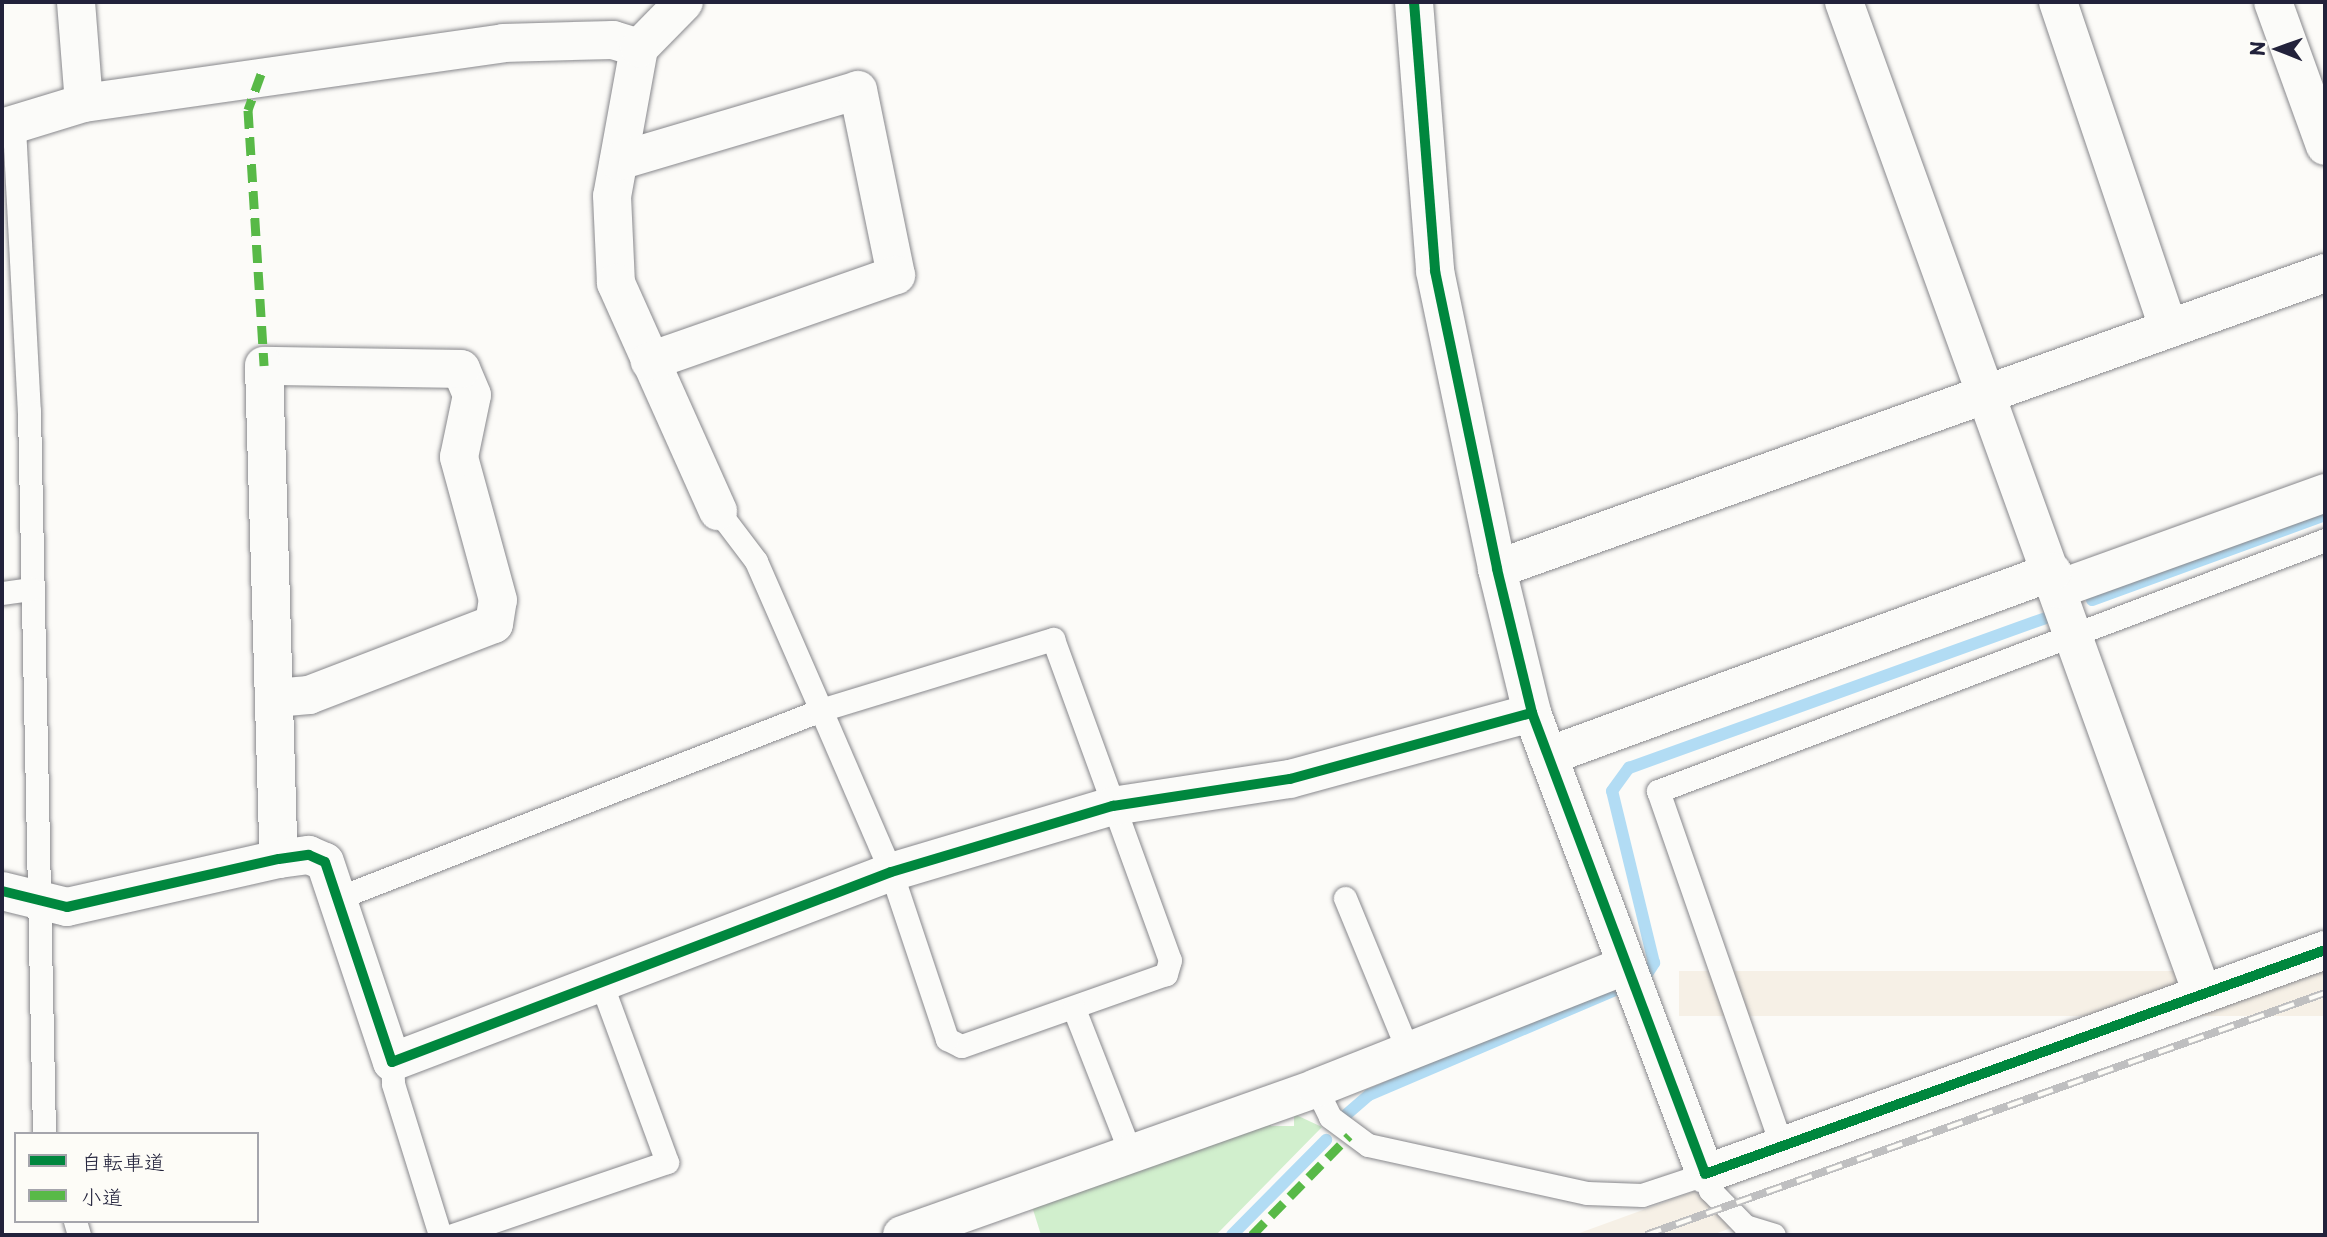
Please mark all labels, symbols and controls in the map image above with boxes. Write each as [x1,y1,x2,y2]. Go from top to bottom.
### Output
north arrow [2243,14,2313,84]
text: N [2243,41,2271,56]
legend [14,1132,259,1223]
text: 自転車道 [81,1145,165,1177]
text: 小道 [81,1180,123,1212]

